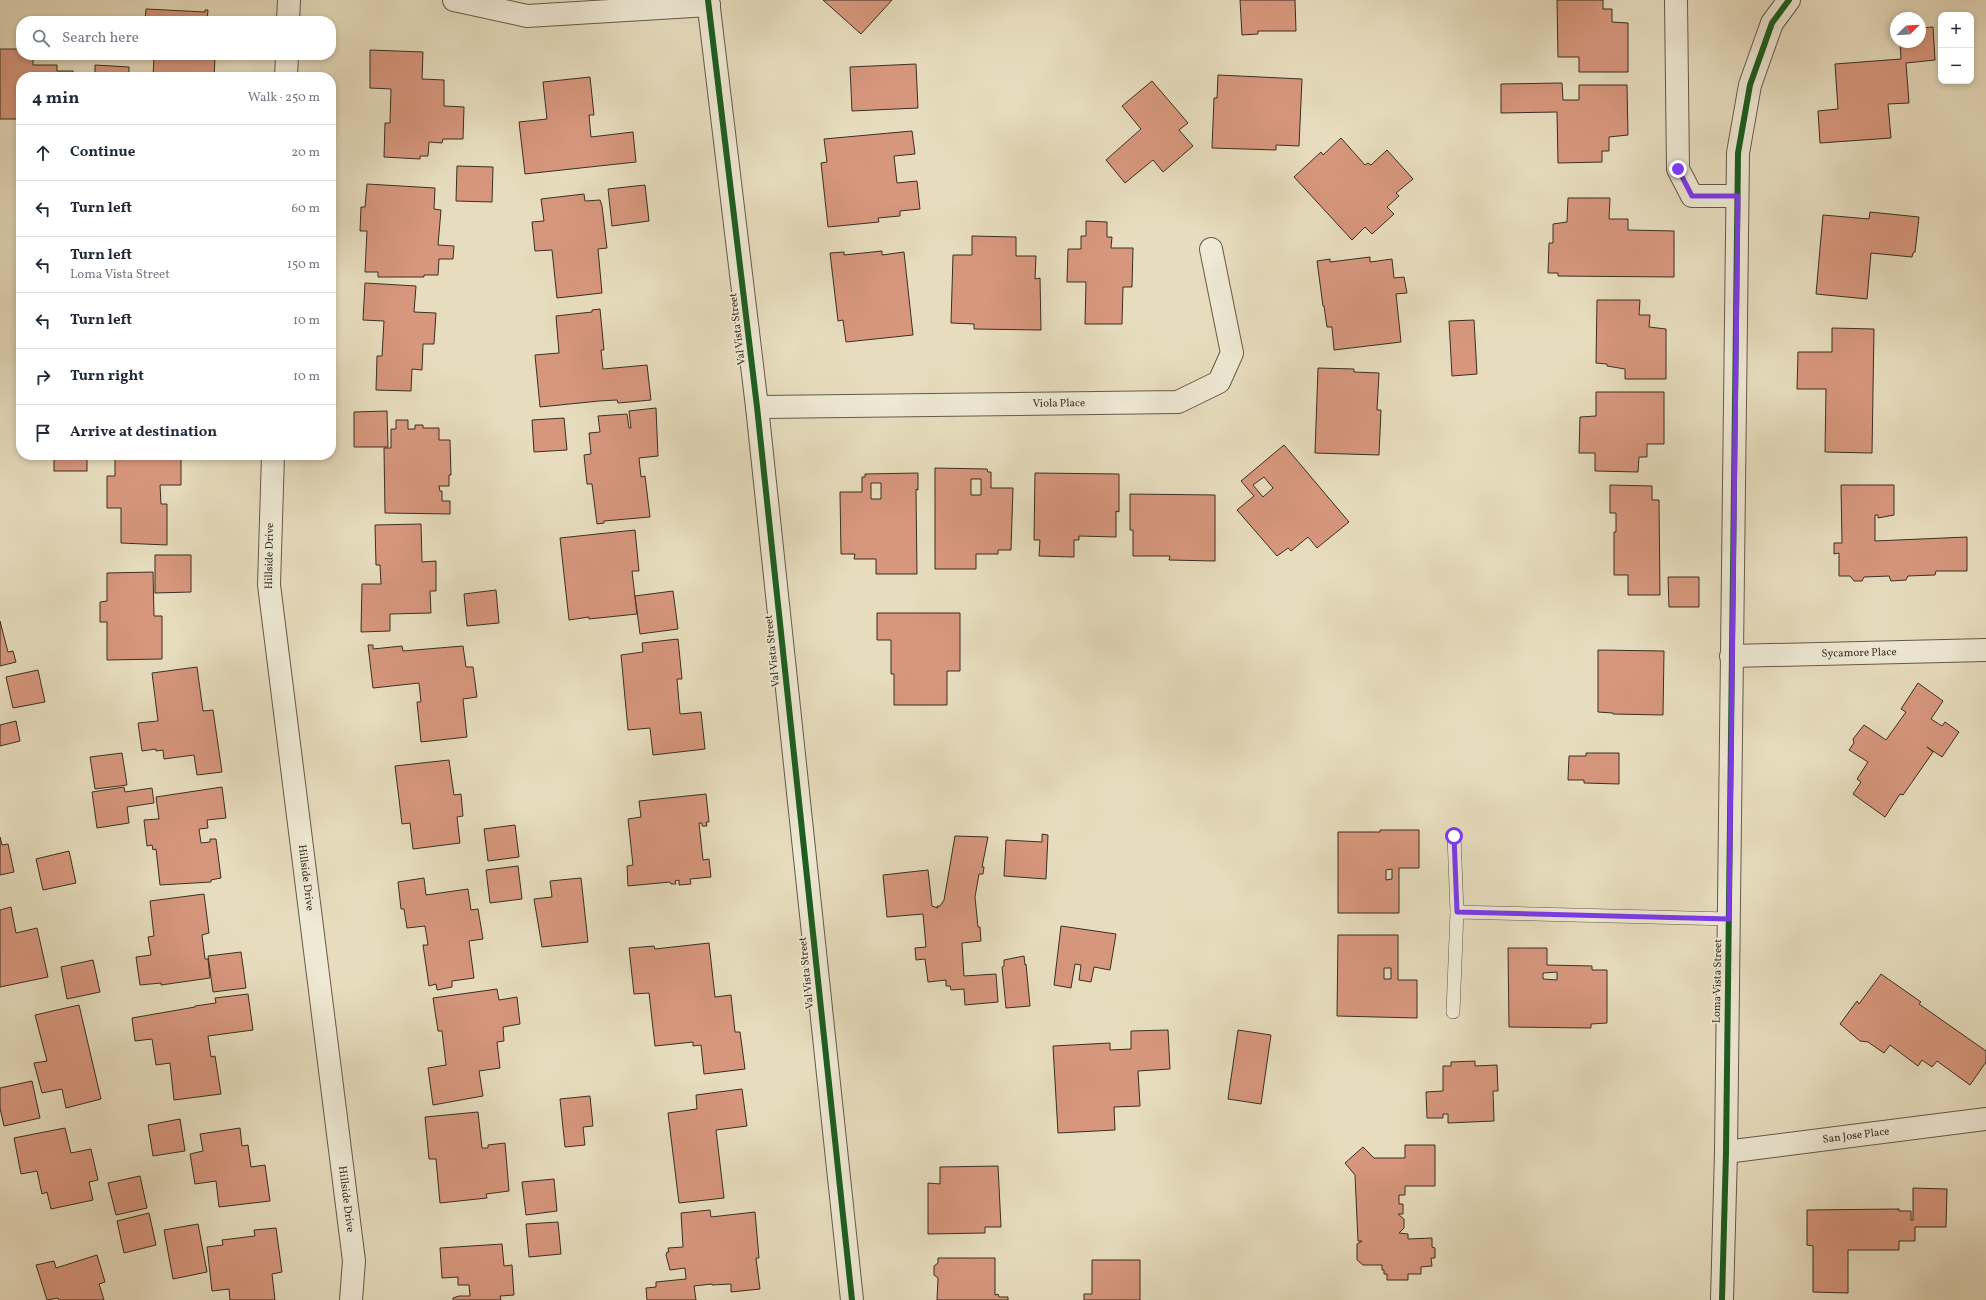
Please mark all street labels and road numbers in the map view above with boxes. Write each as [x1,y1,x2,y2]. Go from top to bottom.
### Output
street label: Val Vista Street [726,292,750,366]
street label: Viola Place [1033,396,1085,411]
street label: Hillside Drive [262,523,278,589]
street label: Val Vista Street [762,614,784,688]
street label: Sycamore Place [1821,645,1897,661]
street label: Hillside Drive [294,844,317,912]
street label: Val Vista Street [796,936,818,1010]
street label: Loma Vista Street [1710,938,1726,1023]
street label: San Jose Place [1822,1124,1890,1147]
street label: Hillside Drive [335,1165,358,1233]

